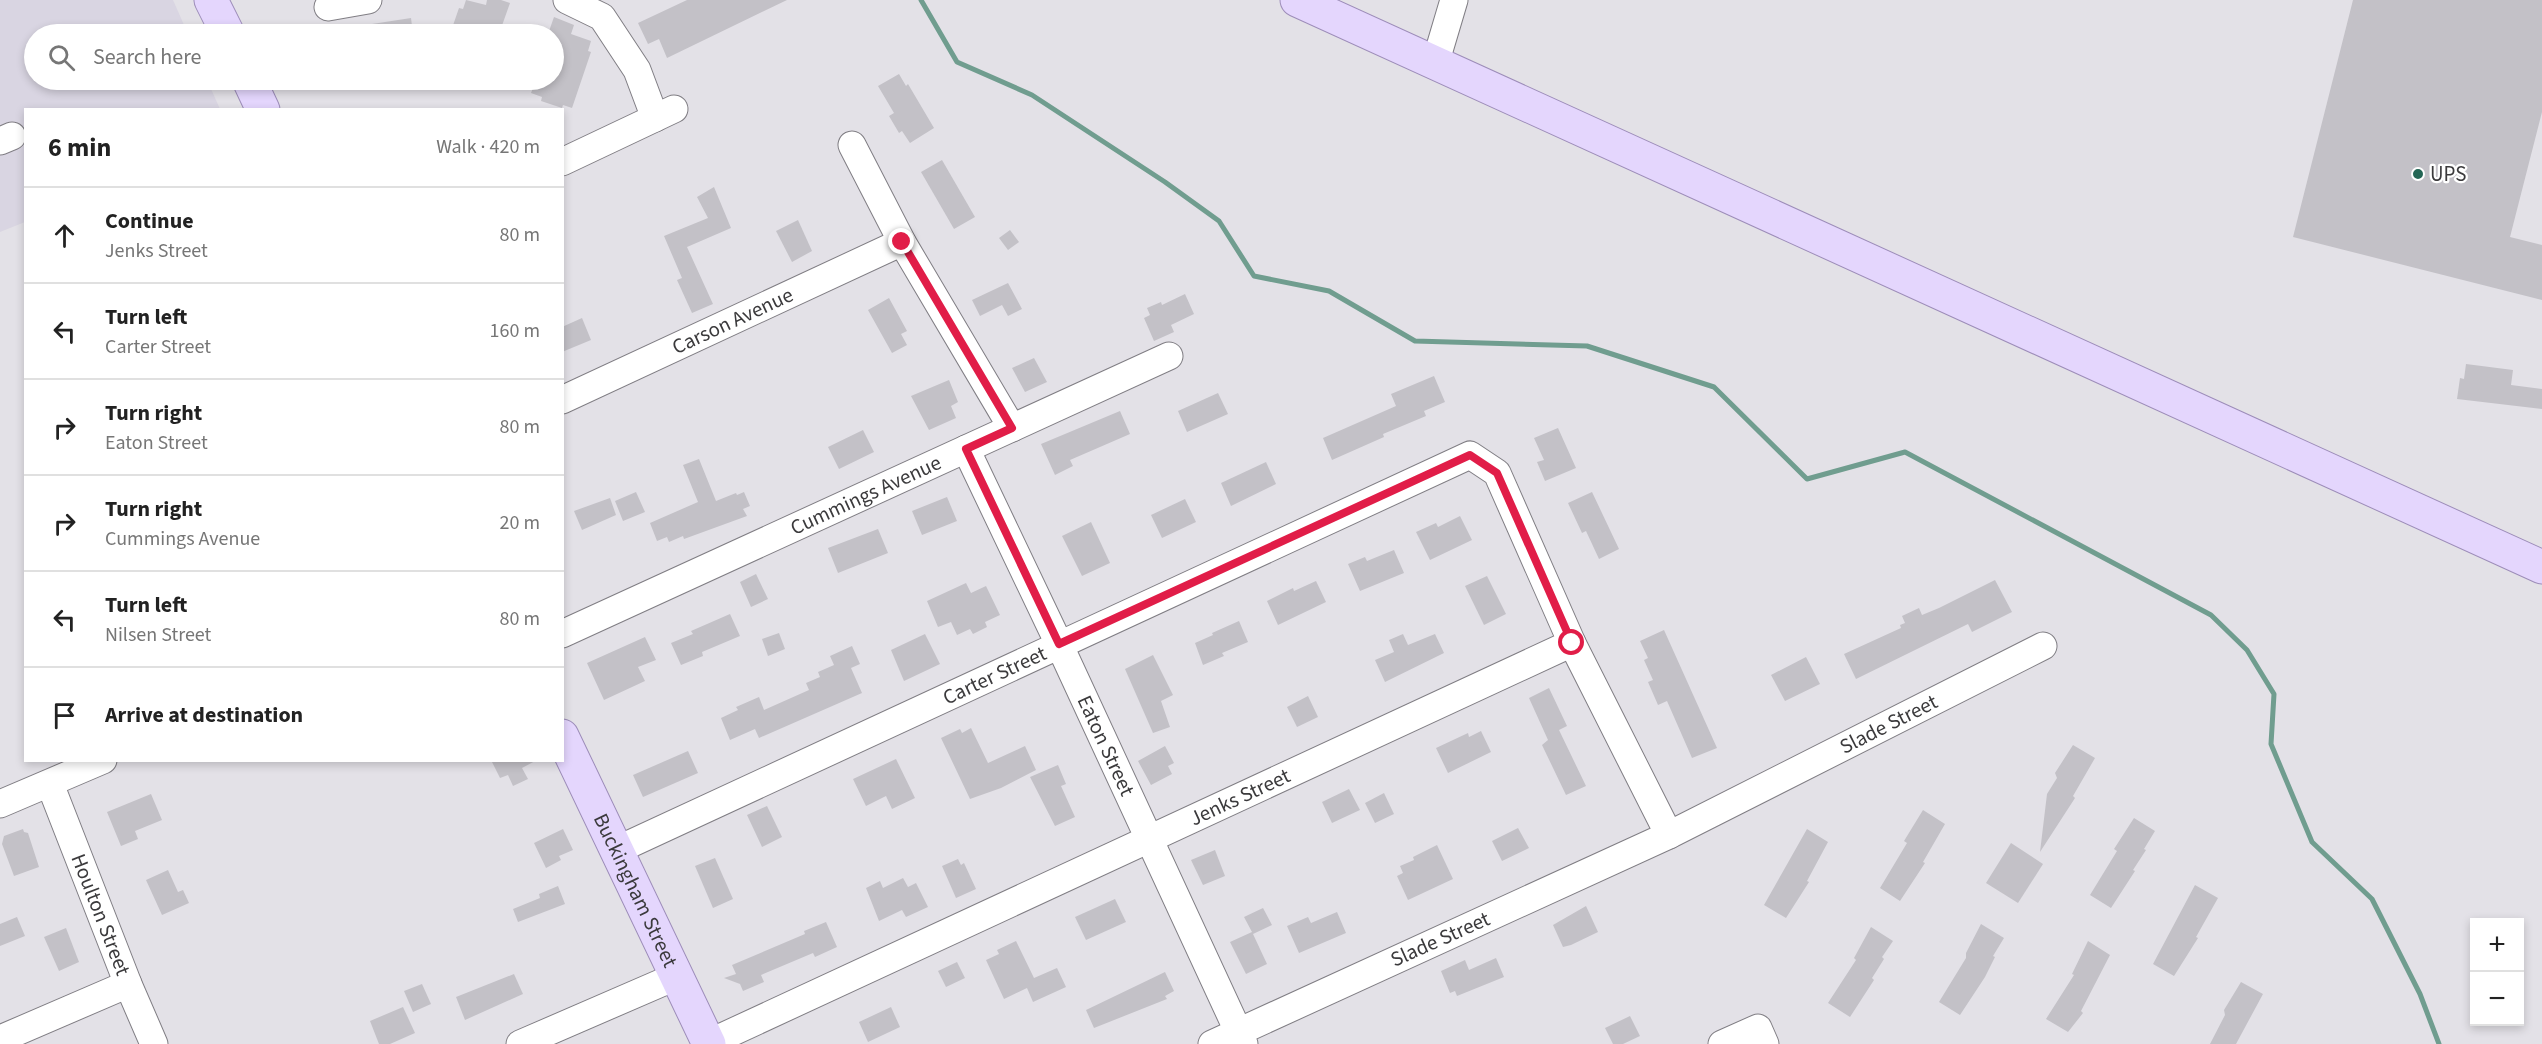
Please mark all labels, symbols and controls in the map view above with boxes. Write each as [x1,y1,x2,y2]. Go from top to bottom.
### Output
search box [24,24,564,90]
icon: search [45,41,78,74]
text: Search here [93,41,201,73]
text: 6 min [48,129,111,166]
text: Walk · 420 m [436,133,540,161]
place label: UPS [2430,159,2466,189]
marker: UPS [2411,167,2425,181]
text: Continue [105,205,194,237]
icon: ahead [48,219,81,252]
text: 80 m [500,221,540,249]
route end [888,228,914,254]
text: Jenks Street [105,237,208,265]
street label: Carson Avenue [667,280,798,362]
text: Turn left [105,301,187,333]
icon: left [48,315,81,348]
text: 160 m [490,317,540,345]
text: Carter Street [105,333,211,361]
text: Turn right [105,397,202,429]
icon: right [48,411,81,444]
text: 80 m [500,413,540,441]
text: Eaton Street [105,429,208,457]
street label: Cummings Avenue [785,447,946,543]
text: Turn right [105,493,202,525]
icon: right [48,507,81,540]
text: 20 m [500,509,540,537]
text: Cummings Avenue [105,525,260,553]
text: Turn left [105,589,187,621]
icon: left [48,603,81,636]
text: 80 m [500,605,540,633]
text: Nilsen Street [105,621,211,649]
route start [1558,629,1584,655]
street label: Carter Street [938,638,1051,712]
street label: Slade Street [1834,687,1943,761]
street label: Eaton Street [1070,690,1142,801]
icon: arrive [48,699,81,732]
text: Arrive at destination [105,699,303,731]
street label: Jenks Street [1184,761,1295,833]
street label: Buckingham Street [586,808,685,972]
street label: Houlton Street [64,849,138,980]
street label: Slade Street [1385,904,1495,974]
map controls [2470,918,2524,1026]
button: + [2470,918,2524,972]
button: − [2470,972,2524,1026]

